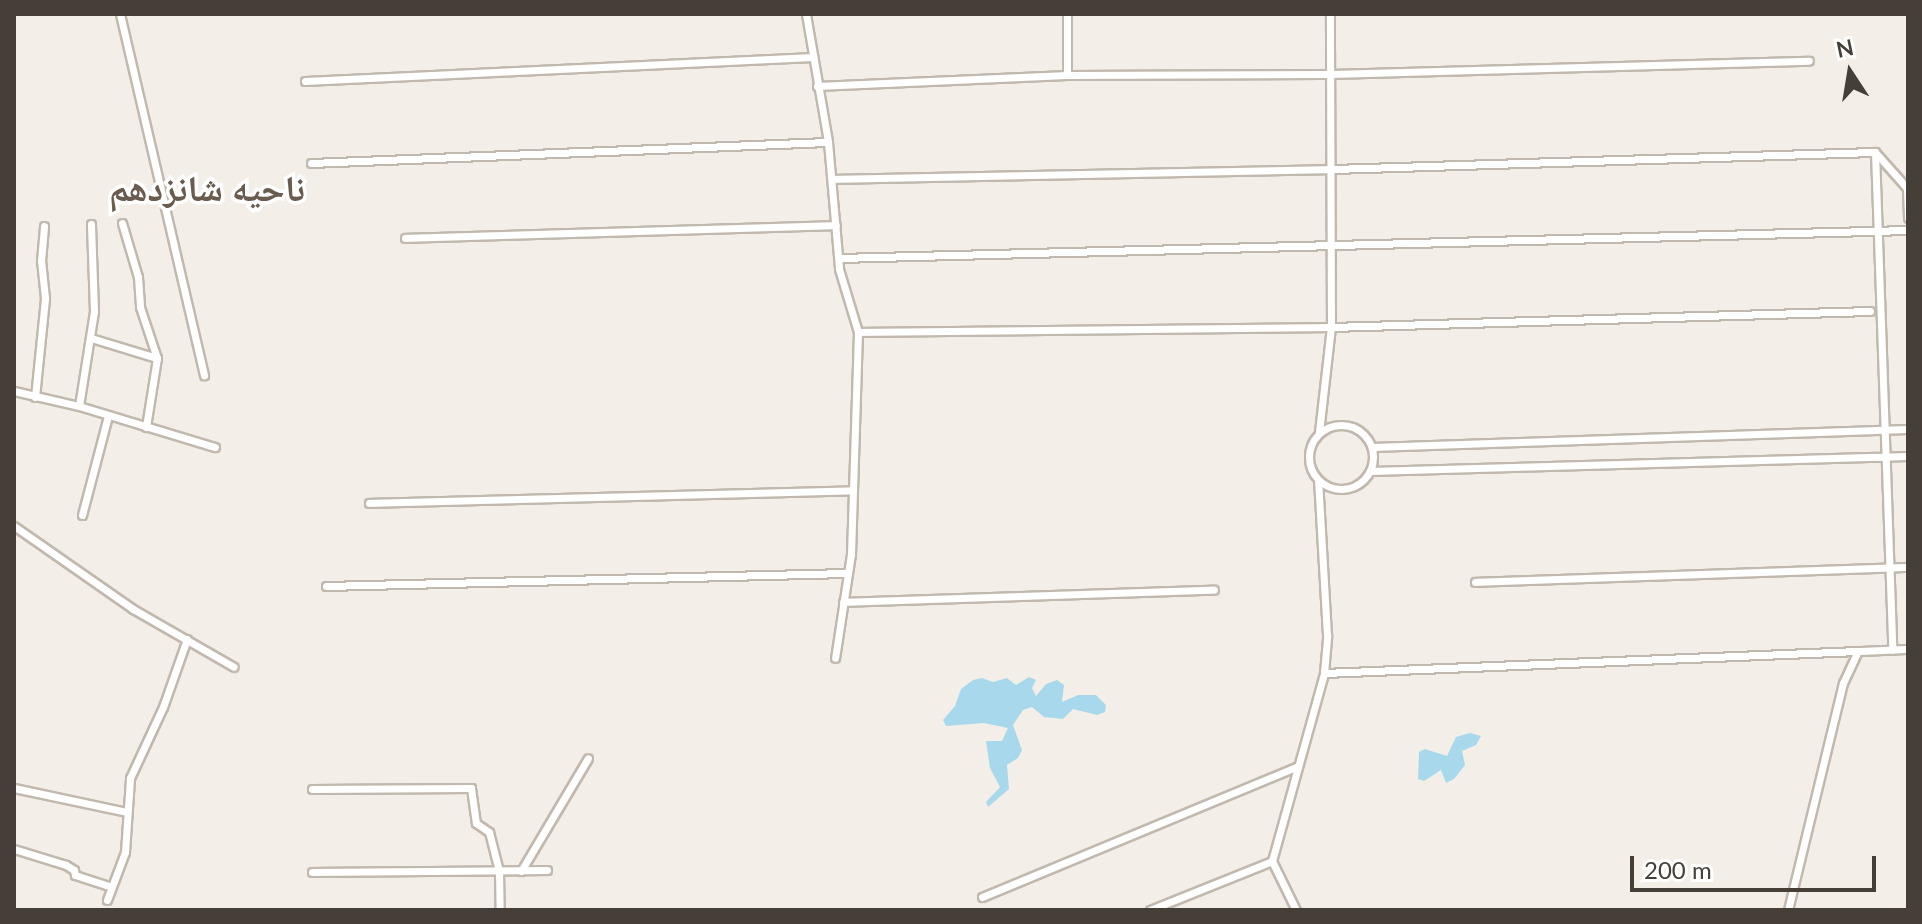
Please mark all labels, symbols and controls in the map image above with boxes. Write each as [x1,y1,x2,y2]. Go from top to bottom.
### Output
north arrow [1810,32,1890,112]
text: N [1834,33,1856,63]
district label: ناحیه شانزدهم [109,166,305,210]
scale bar [1634,840,1880,890]
text: 200 m [1644,855,1712,884]

